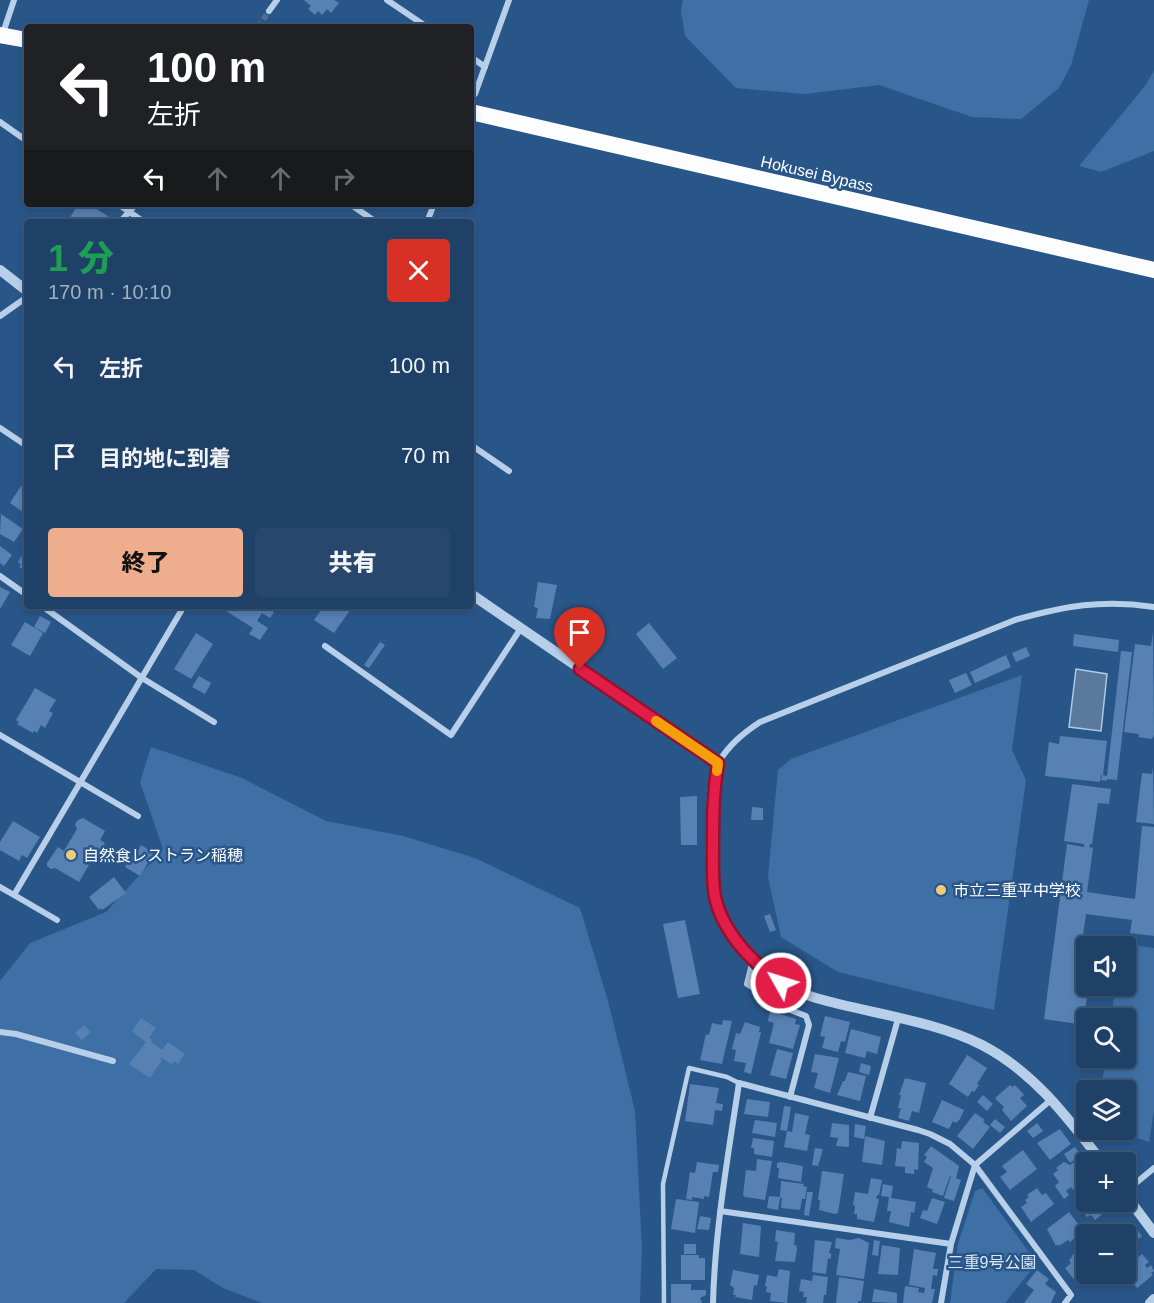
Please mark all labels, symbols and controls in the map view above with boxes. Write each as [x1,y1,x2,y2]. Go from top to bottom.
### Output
text: 100 m [147,44,266,91]
icon: left [48,48,126,126]
text: 左折 [147,100,201,130]
street label: Hokusei Bypass [759,153,875,195]
icon: left [138,162,171,195]
icon: ahead [201,162,234,195]
icon: ahead [264,162,297,195]
icon: right [327,162,360,195]
text: 1 分 [48,238,114,279]
button: close [387,239,450,302]
text: 170 m · 10:10 [48,281,171,303]
icon: left [48,350,81,383]
text: 100 m [389,353,450,378]
text: 左折 [99,356,143,381]
icon: arrive [48,440,81,473]
text: 70 m [401,443,450,468]
text: 目的地に到着 [99,446,231,471]
button: 終了 [48,528,243,597]
button: 共有 [255,528,450,597]
pin [554,607,605,669]
icon: arrive [563,616,596,649]
place label: 自然食レストラン稲穂 [83,847,243,864]
marker: 自然食レストラン稲穂 [64,848,78,862]
place label: 市立三重平中学校 [953,882,1081,899]
marker: 市立三重平中学校 [934,883,948,897]
map controls [1076,936,1136,1284]
button: sound [1076,936,1136,996]
position arrow [749,951,813,1015]
button: search [1076,1008,1136,1068]
button: layers [1076,1080,1136,1140]
button: + [1076,1152,1136,1212]
button: − [1076,1224,1136,1284]
park label: 三重9号公園 [948,1254,1036,1271]

